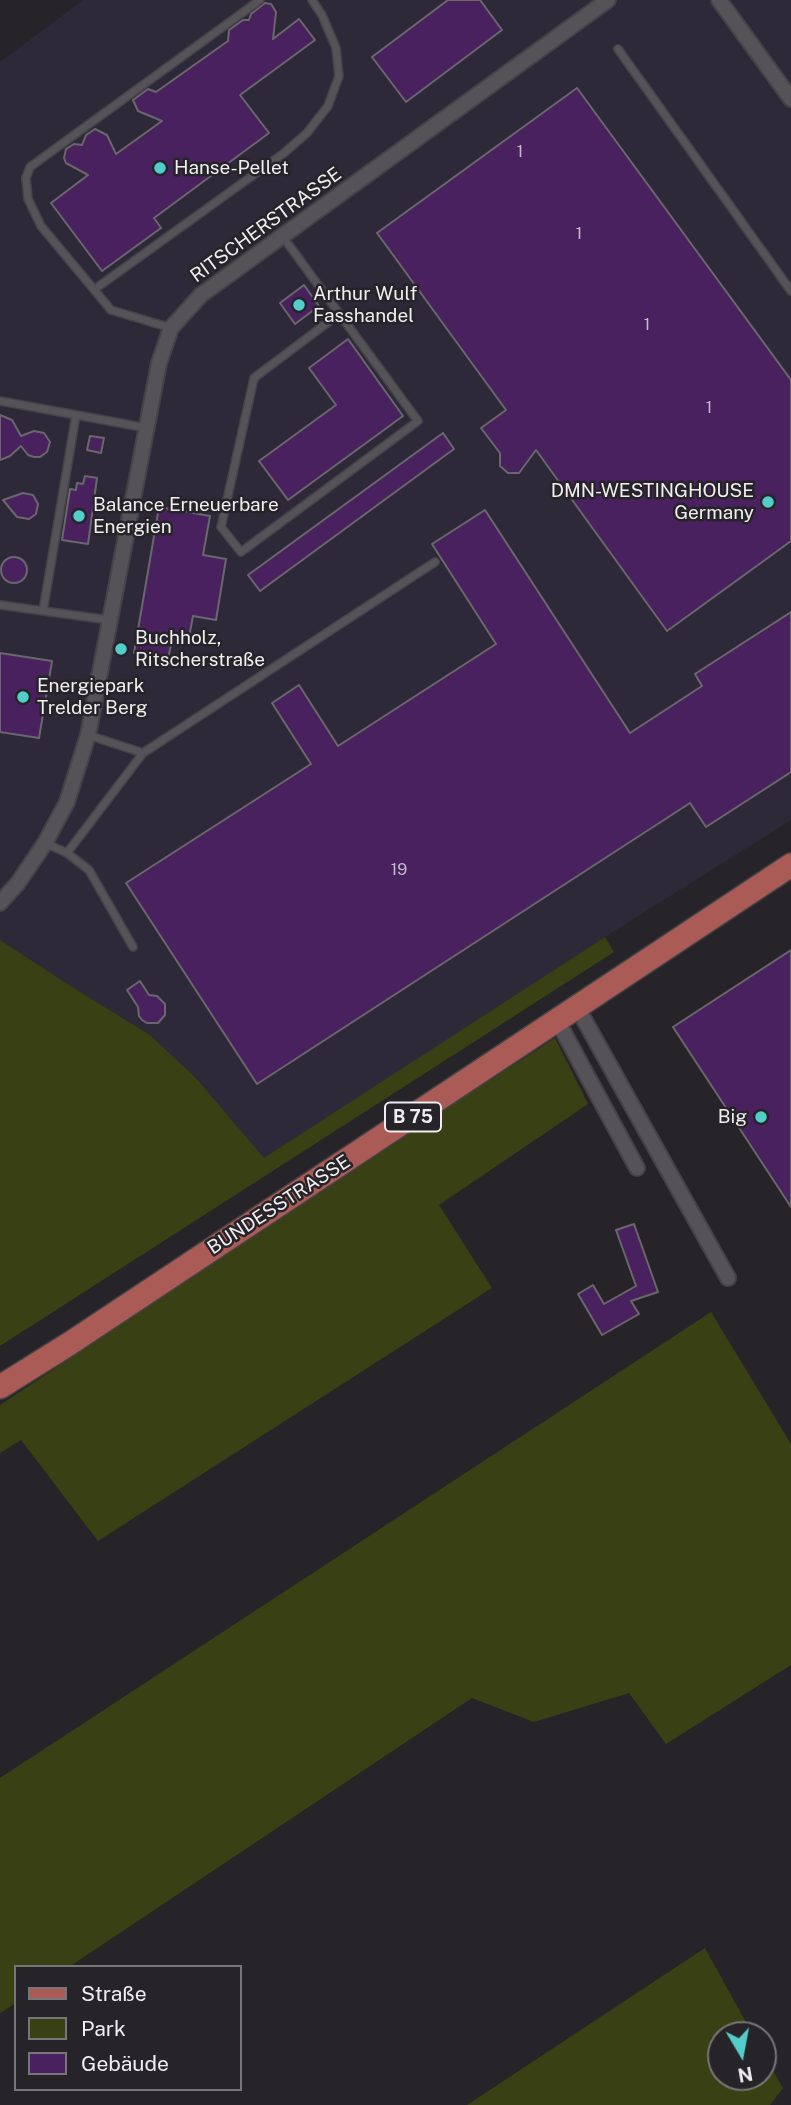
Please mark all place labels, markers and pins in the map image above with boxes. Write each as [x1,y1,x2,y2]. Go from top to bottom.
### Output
place label: Hanse-Pellet [174,157,289,179]
marker: Hanse-Pellet [152,160,168,176]
place label: Arthur Wulf Fasshandel [313,283,417,327]
marker: Arthur Wulf Fasshandel [291,297,307,313]
place label: DMN-WESTINGHOUSE Germany [551,480,754,524]
place label: Balance Erneuerbare Energien [93,494,279,538]
marker: DMN-WESTINGHOUSE Germany [760,494,776,510]
marker: Balance Erneuerbare Energien [71,508,87,524]
place label: Buchholz, Ritscherstraße [135,627,265,671]
marker: Buchholz, Ritscherstraße [113,641,129,657]
place label: Energiepark Trelder Berg [37,675,148,719]
marker: Energiepark Trelder Berg [15,689,31,705]
place label: Big [718,1106,747,1128]
marker: Big [753,1109,769,1125]

